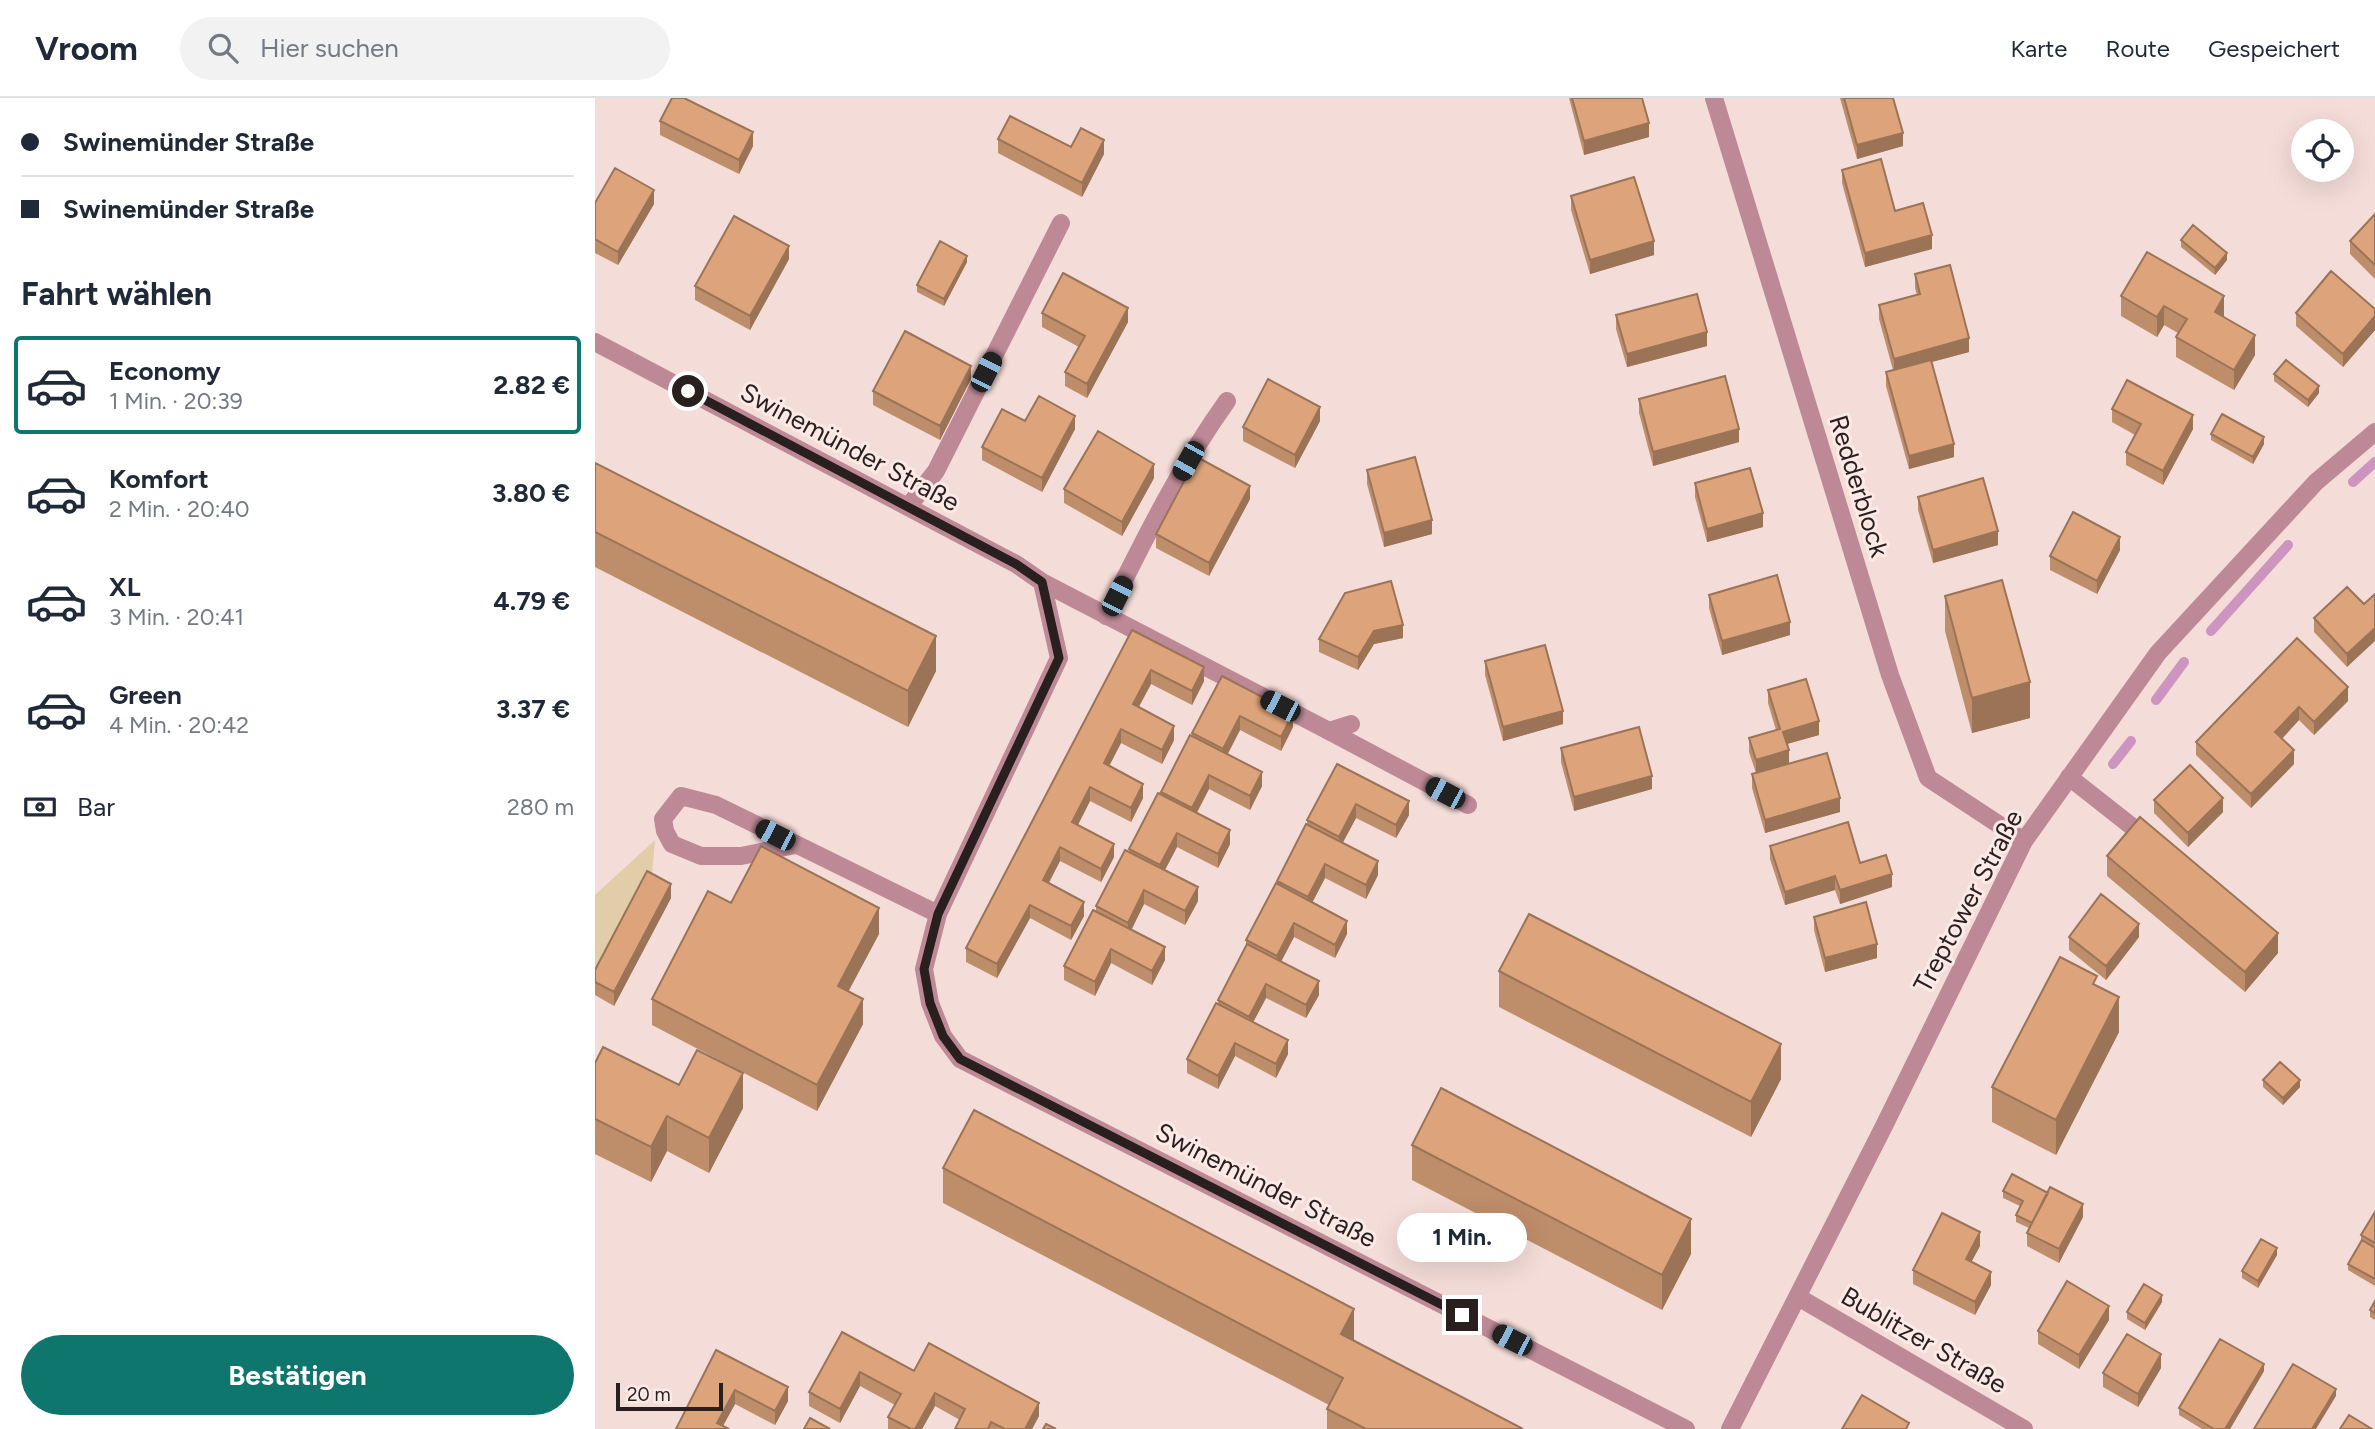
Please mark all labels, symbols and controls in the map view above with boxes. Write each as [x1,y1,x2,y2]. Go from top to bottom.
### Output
search box [180,17,670,80]
text: Vroom [35,29,138,68]
icon: search [204,29,242,67]
text: Hier suchen [260,32,399,64]
text: Karte [2011,34,2067,63]
text: Route [2105,34,2170,63]
text: Gespeichert [2208,34,2340,63]
map controls [2291,119,2354,182]
button: locate [2291,119,2354,182]
text: Swinemünder Straße [63,126,314,158]
text: Swinemünder Straße [63,193,314,225]
text: Fahrt wählen [21,275,212,313]
car [968,349,1005,395]
icon: car [25,354,88,417]
text: Economy [109,355,221,387]
text: 2.82 € [493,369,570,401]
route start [672,375,704,407]
street label: Swinemünder Straße [735,376,965,518]
text: 1 Min. · 20:39 [109,387,243,415]
street label: Redderblock [1822,411,1896,561]
car [1169,438,1208,484]
icon: car [25,462,88,525]
text: Komfort [109,463,209,495]
text: 3.80 € [492,477,570,509]
text: 2 Min. · 20:40 [109,495,250,523]
icon: car [25,570,88,633]
text: XL [109,571,141,603]
car [1099,573,1136,619]
text: 4.79 € [493,585,570,617]
text: 3 Min. · 20:41 [109,603,244,631]
icon: car [25,678,88,741]
text: Green [109,679,182,711]
car [1257,687,1304,725]
text: 3.37 € [496,693,570,725]
text: 4 Min. · 20:42 [109,711,249,739]
car [1422,774,1469,812]
icon: cash [21,788,59,826]
text: Bar [77,791,115,823]
text: 280 m [507,793,574,821]
street label: Treptower Straße [1906,804,2030,998]
car [752,816,799,854]
street label: Swinemünder Straße [1150,1115,1382,1255]
callout: 1 Min. [1397,1214,1527,1262]
text: 1 Min. [1432,1223,1492,1251]
street label: Bublitzer Straße [1835,1280,2013,1400]
route end [1446,1299,1478,1331]
car [1489,1321,1536,1359]
button: Bestätigen [21,1335,574,1415]
scale bar [616,1380,723,1412]
text: 20 m [627,1383,671,1406]

